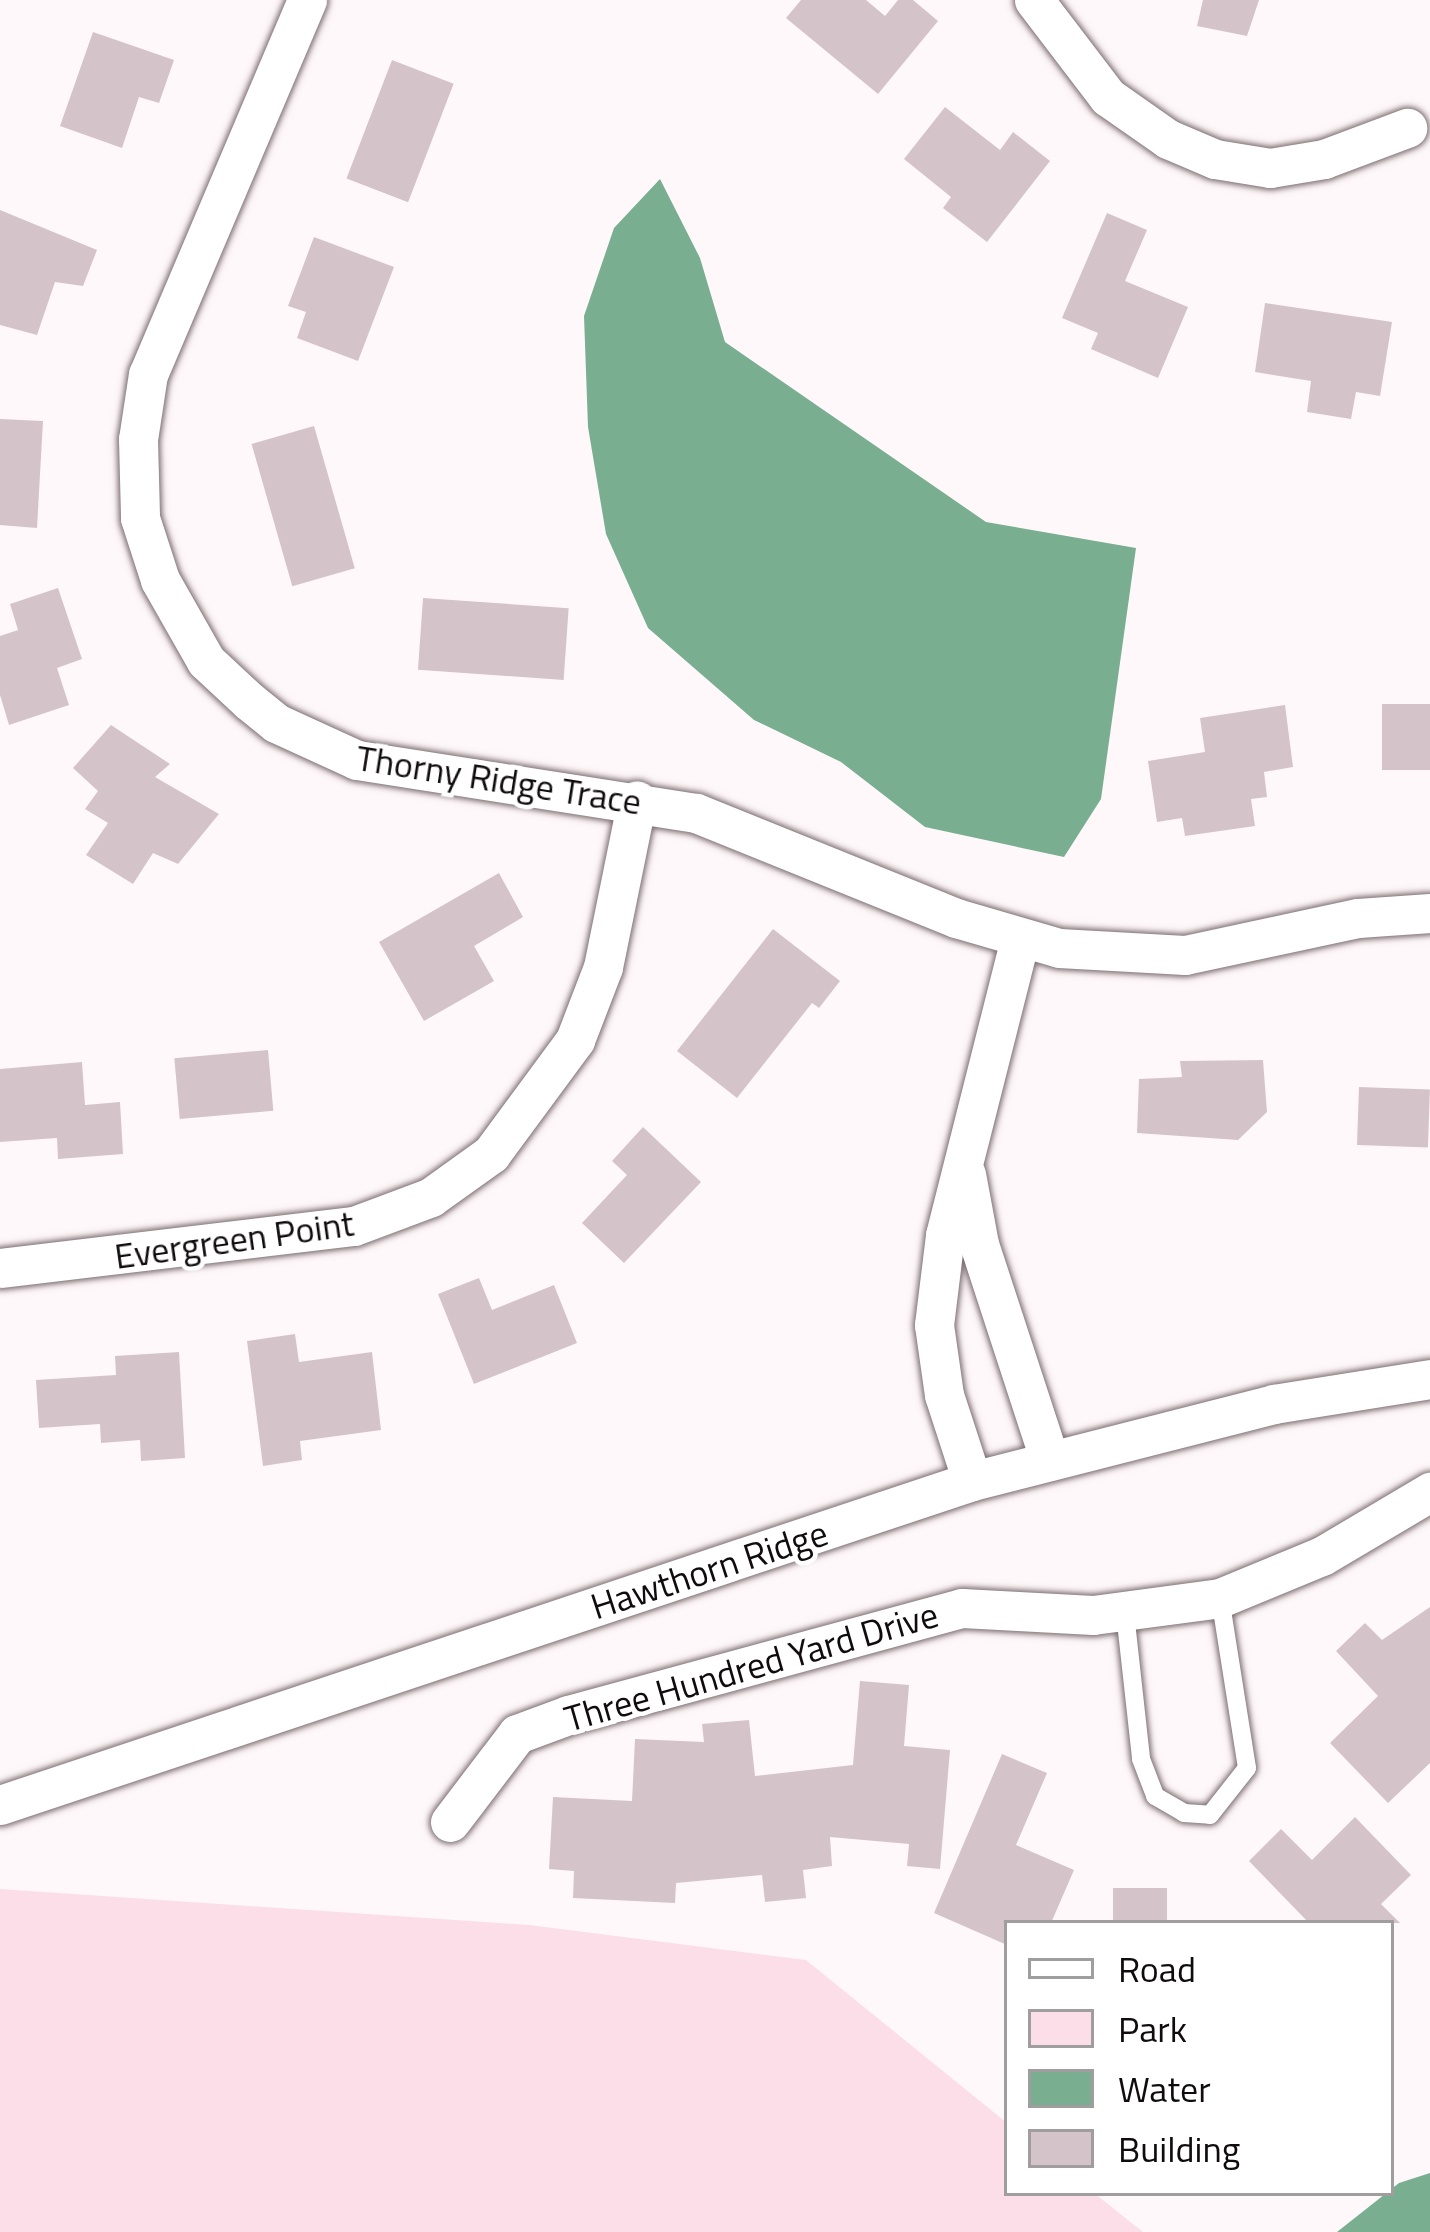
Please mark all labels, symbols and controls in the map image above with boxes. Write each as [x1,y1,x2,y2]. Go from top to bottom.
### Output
street label: Thorny Ridge Trace [353,735,645,823]
street label: Evergreen Point [112,1201,356,1277]
street label: Hawthorn Ridge [585,1510,833,1628]
street label: Three Hundred Yard Drive [559,1592,943,1740]
legend [1004,1920,1394,2196]
text: Road [1118,1941,1196,1996]
text: Park [1118,2001,1187,2056]
text: Water [1118,2061,1211,2116]
text: Building [1118,2121,1240,2176]

